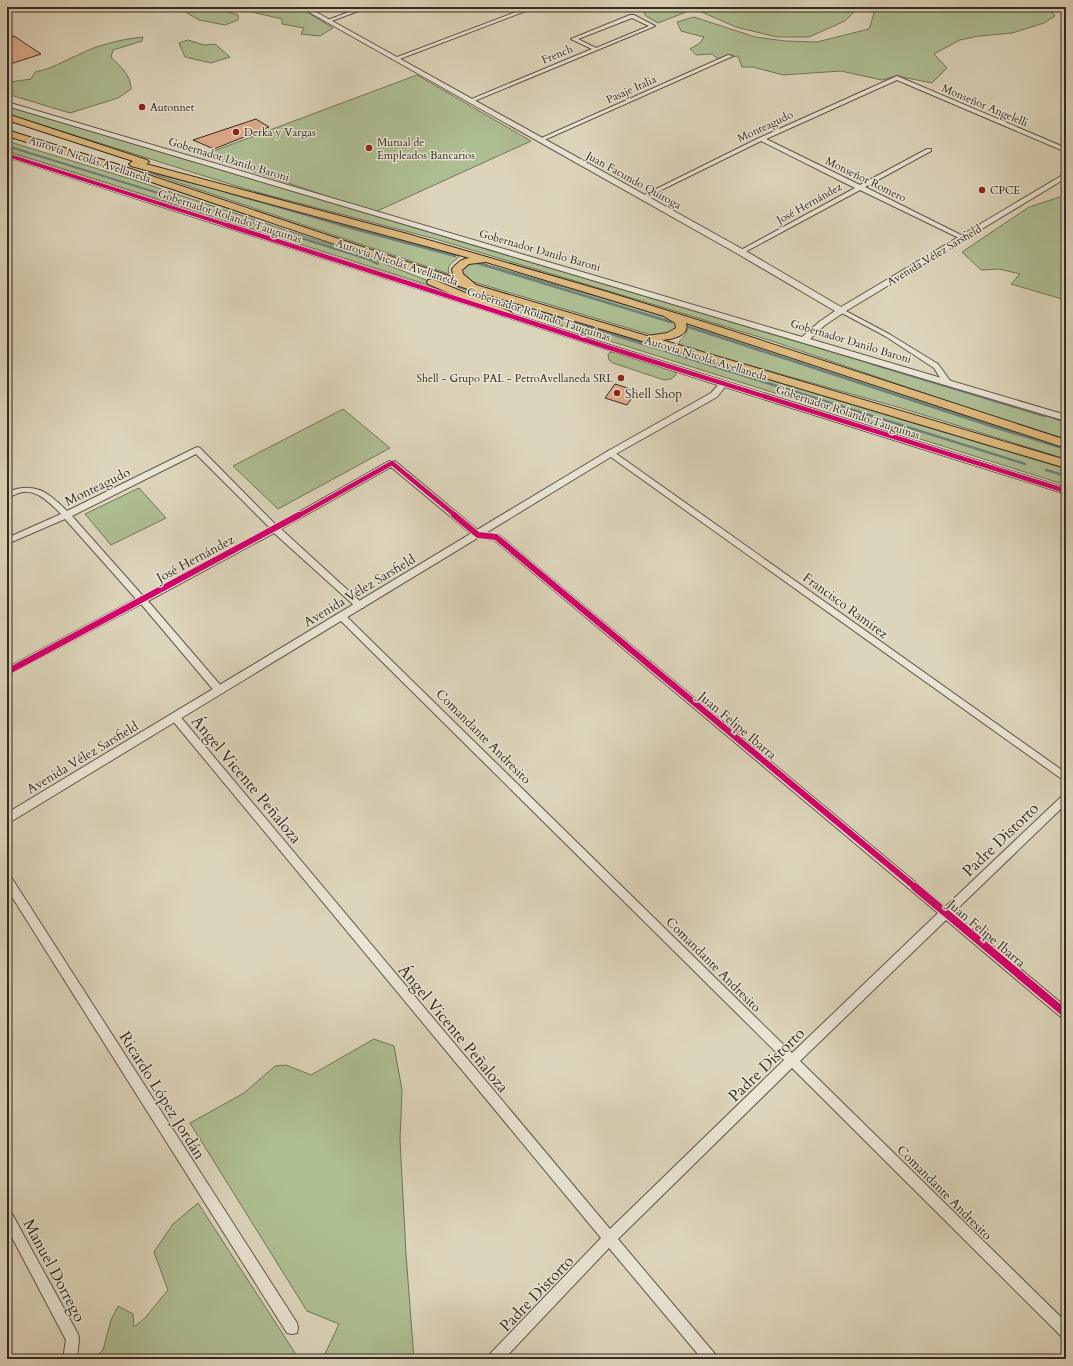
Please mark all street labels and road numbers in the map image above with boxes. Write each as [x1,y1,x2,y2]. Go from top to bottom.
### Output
street label: French [539,41,575,68]
street label: Pasaje Italia [604,72,659,107]
street label: Monseñor Angelelli [939,81,1030,130]
street label: Monteagudo [735,107,796,146]
street label: Autovía Nicolás Avellaneda [27,133,153,186]
street label: Gobernador Danilo Baroni [167,134,291,185]
street label: Juan Facundo Quiroga [582,147,684,213]
street label: Monseñor Romero [823,153,909,206]
street label: José Hernández [772,179,845,229]
street label: Gobernador Rolando Tauguinas [156,186,304,247]
street label: Avenida Vélez Sarsfield [884,221,984,290]
street label: Gobernador Danilo Baroni [477,226,602,275]
street label: Autovía Nicolás Avellaneda [334,236,460,289]
street label: Gobernador Rolando Tauguinas [465,284,613,345]
street label: Gobernador Danilo Baroni [789,316,913,367]
street label: Autovía Nicolás Avellaneda [643,333,769,384]
street label: Gobernador Rolando Tauguinas [774,382,922,443]
street label: Monteagudo [62,463,133,510]
street label: José Hernández [152,531,238,588]
street label: Avenida Vélez Sarsfield [300,550,419,631]
street label: Francisco Ramírez [799,569,892,643]
street label: Comandante Andresito [432,685,535,788]
street label: Juan Felipe Ibarra [693,686,780,764]
street label: Ángel Vicente Peñaloza [186,711,307,848]
street label: Avenida Vélez Sarsfield [23,717,142,798]
street label: Padre Distorto [958,797,1044,882]
street label: Juan Felipe Ibarra [942,894,1029,972]
street label: Comandante Andresito [662,913,765,1016]
street label: Ángel Vicente Peñaloza [393,960,514,1097]
street label: Padre Distorto [724,1022,810,1107]
street label: Ricardo López Jordán [114,1027,210,1164]
street label: Comandante Andresito [893,1141,996,1244]
street label: Manuel Dorrego [18,1215,91,1326]
street label: Padre Distorto [495,1250,579,1337]

